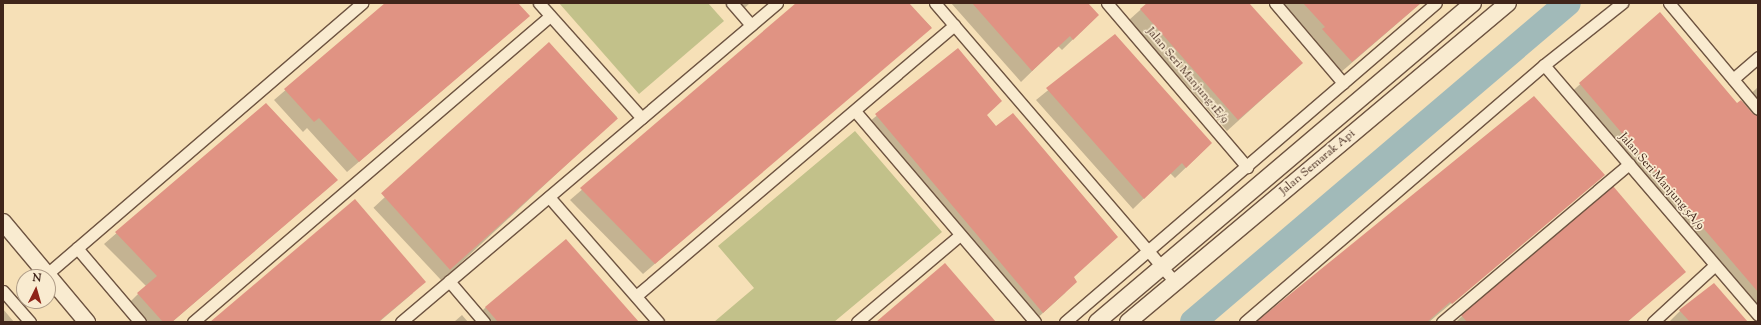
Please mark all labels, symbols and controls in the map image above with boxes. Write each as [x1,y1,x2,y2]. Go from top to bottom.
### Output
street label: Jalan Seri Manjung 1E/9 [1143,25,1231,127]
street label: Jalan Semarak Api [1277,127,1359,199]
street label: Jalan Seri Manjung 5A/9 [1615,131,1707,233]
north arrow [16,269,56,309]
text: N [32,270,42,286]

